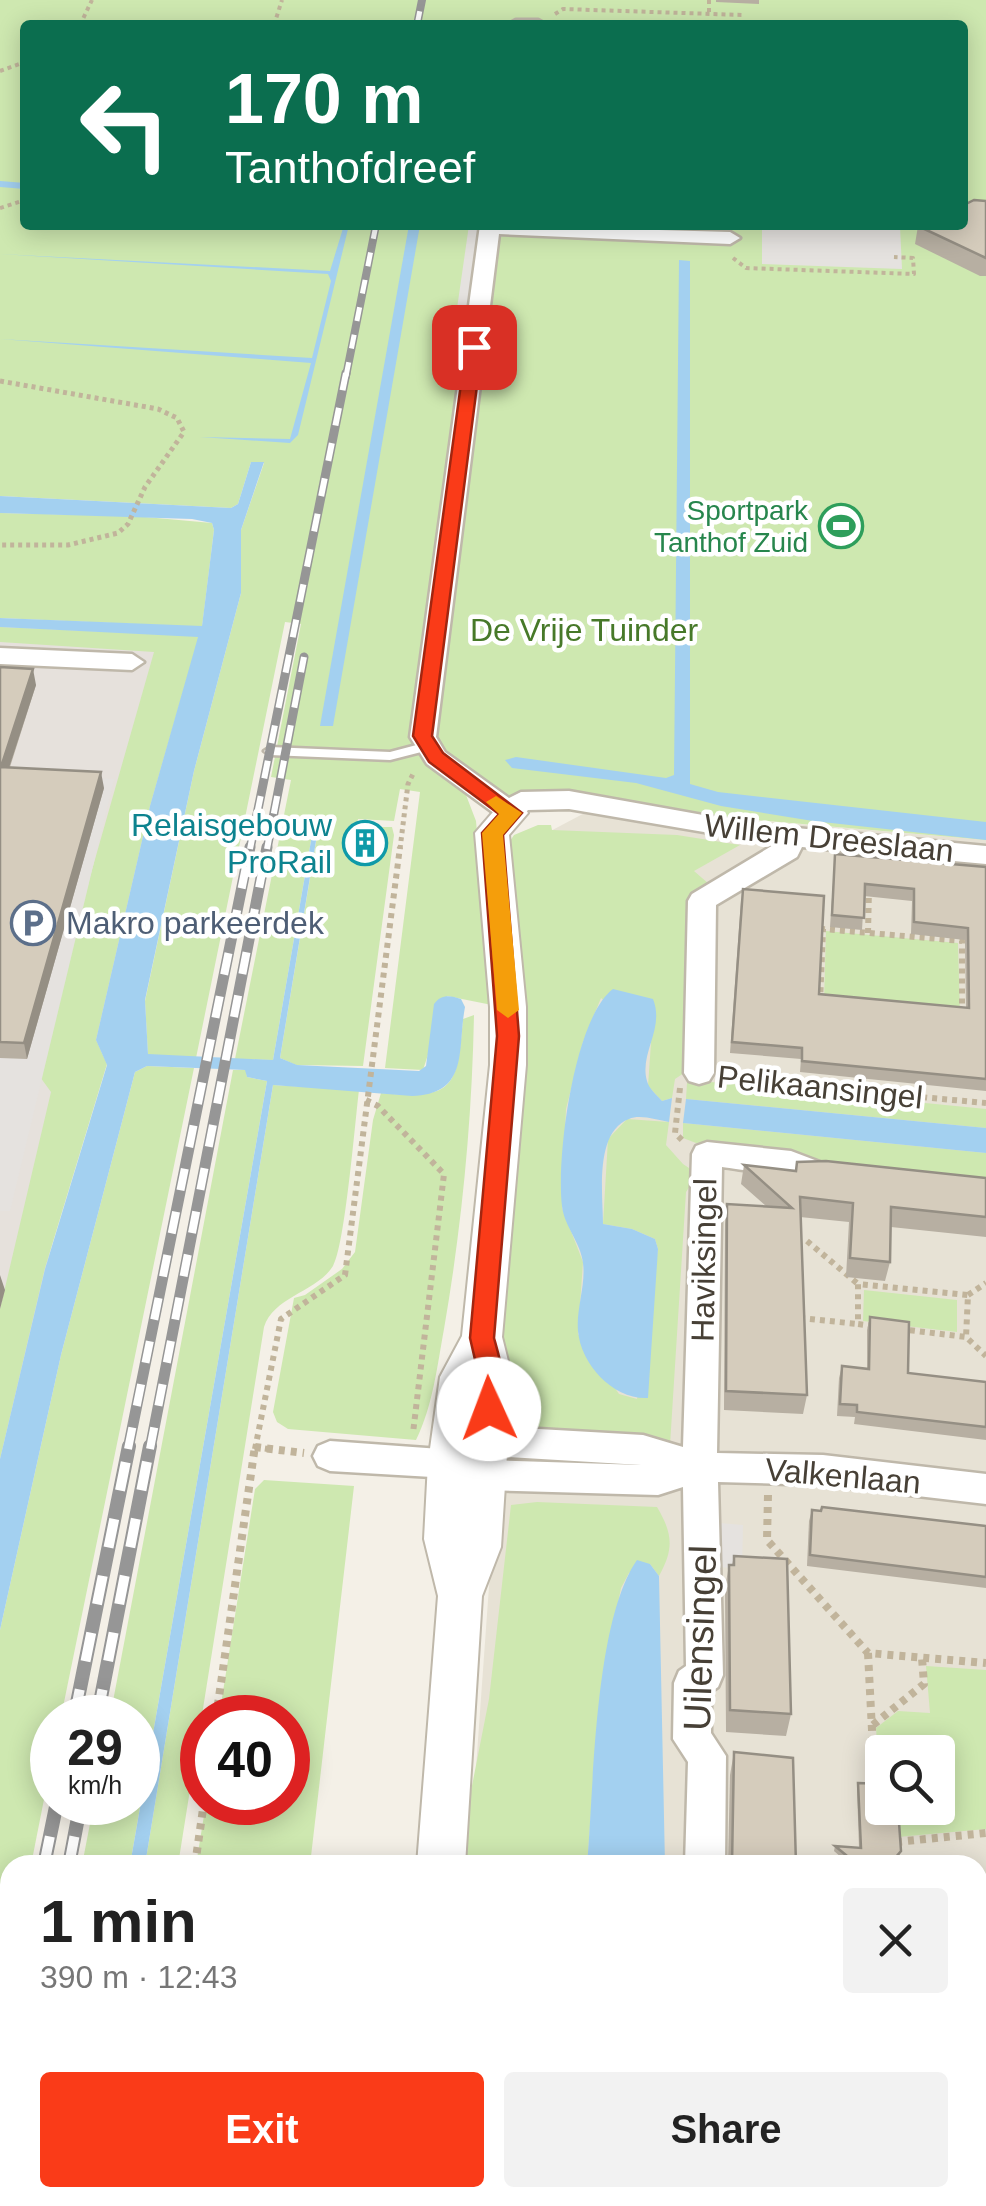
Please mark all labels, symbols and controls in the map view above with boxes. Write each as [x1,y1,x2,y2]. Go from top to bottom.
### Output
icon: left [60,60,190,190]
text: 170 m [225,60,423,138]
text: Tanthofdreef [225,142,475,193]
pin [432,305,517,390]
icon: arrive [447,320,502,375]
place label: Sportpark Tanthof Zuid [654,495,809,558]
sports icon: Sportpark Tanthof Zuid [818,503,864,549]
park label: De Vrije Tuinder [470,612,698,648]
place label: Relaisgebouw ProRail [131,807,333,880]
street label: Willem Dreeslaan [702,807,956,869]
building icon: Relaisgebouw ProRail [342,820,388,866]
parking icon: Makro parkeerdek [10,900,56,946]
place label: Makro parkeerdek [66,905,325,941]
street label: Pelikaansingel [716,1058,924,1116]
street label: Haviksingel [685,1178,723,1342]
position arrow [437,1357,541,1461]
street label: Valkenlaan [764,1451,922,1501]
street label: Uilensingel [676,1544,724,1732]
speed limit sign: 40 [180,1695,310,1825]
text: 29 [67,1720,123,1776]
map controls [865,1735,955,1825]
button: search [865,1735,955,1825]
text: km/h [68,1771,122,1799]
text: 1 min [40,1888,197,1955]
button: close [843,1888,948,1993]
text: 390 m · 12:43 [40,1959,237,1995]
button: Exit [40,2072,484,2187]
button: Share [504,2072,948,2187]

